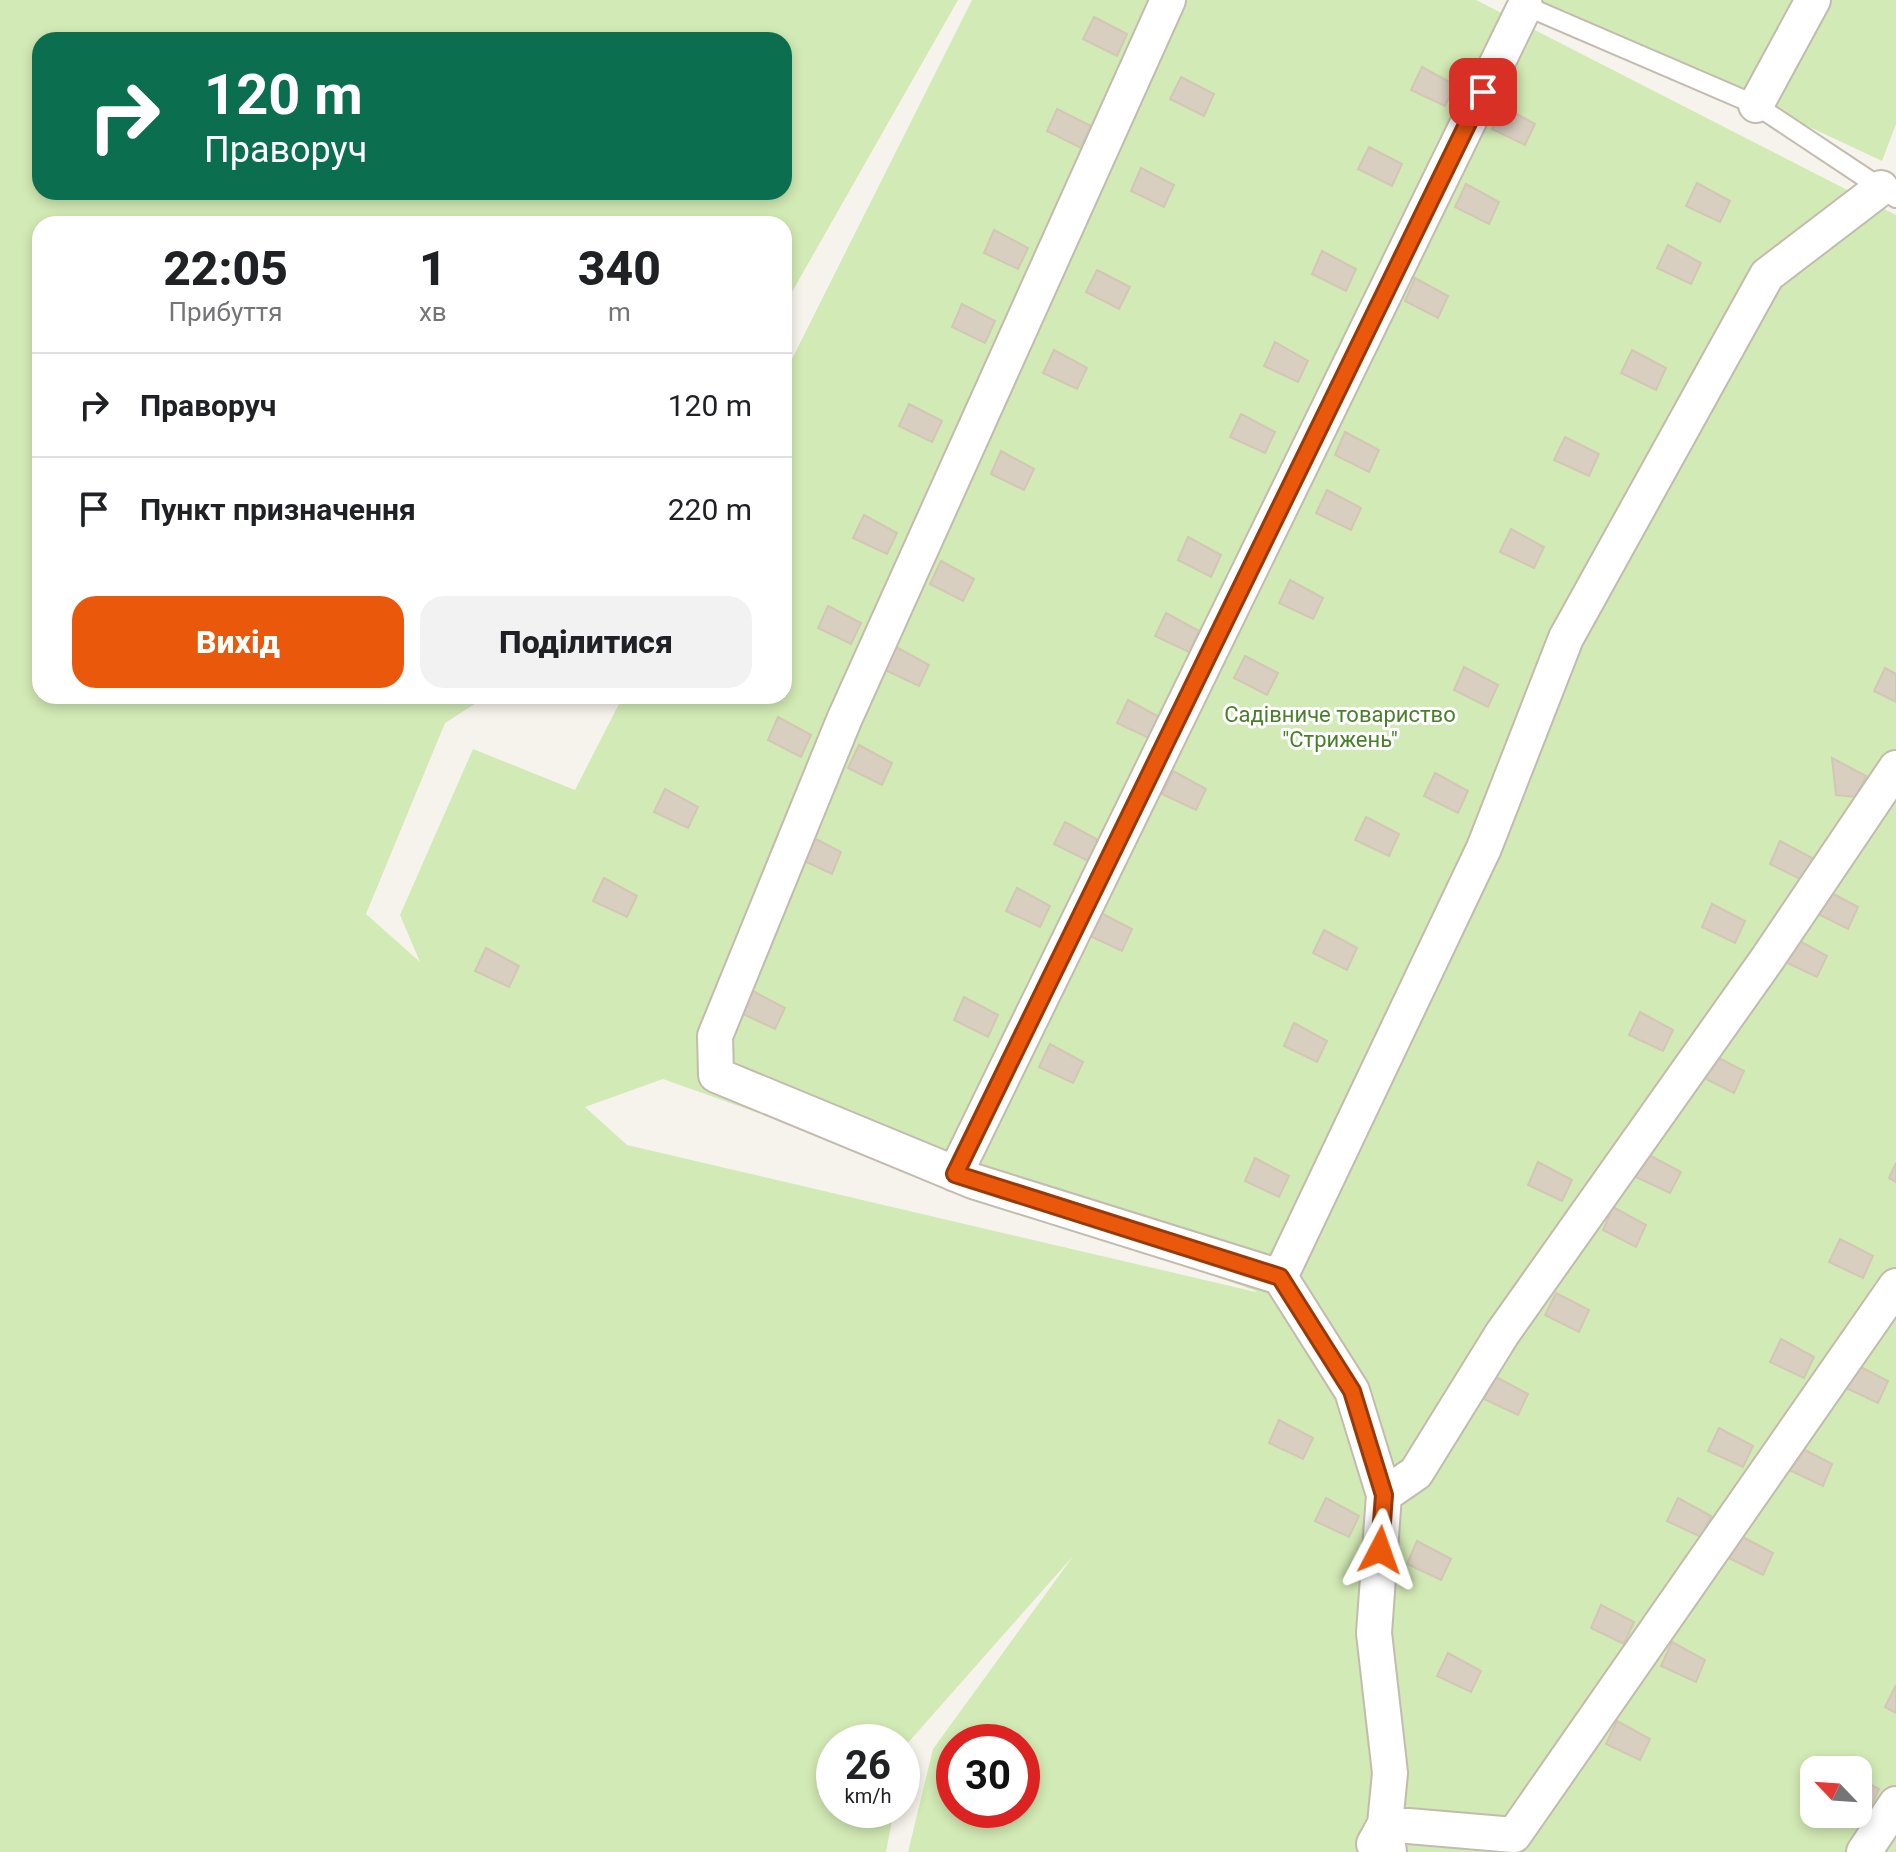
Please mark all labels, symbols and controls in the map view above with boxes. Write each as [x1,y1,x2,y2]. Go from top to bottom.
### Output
pin [1449,58,1517,126]
text: 120 m [204,62,363,128]
icon: right [72,64,176,168]
icon: arrive [1461,70,1505,114]
text: Праворуч [204,129,367,171]
text: 22:05 [163,240,288,297]
text: 1 [419,240,447,297]
text: 340 [578,240,661,297]
text: Прибуття [168,297,283,327]
text: хв [419,297,447,327]
text: m [608,297,631,327]
icon: right [72,383,116,427]
text: Праворуч [140,388,276,423]
text: 120 m [668,388,752,423]
icon: arrive [72,487,116,531]
text: Пункт призначення [140,492,416,527]
text: 220 m [668,492,752,527]
button: Вихід [72,596,404,688]
button: Поділитися [420,596,752,688]
park label: Садівниче товариство "Стрижень" [1224,702,1456,752]
position arrow [1338,1508,1422,1592]
speed limit sign: 30 [936,1724,1040,1828]
text: 26 [845,1742,891,1789]
north arrow [1800,1756,1872,1828]
map controls [1800,1756,1872,1828]
text: km/h [845,1784,891,1808]

